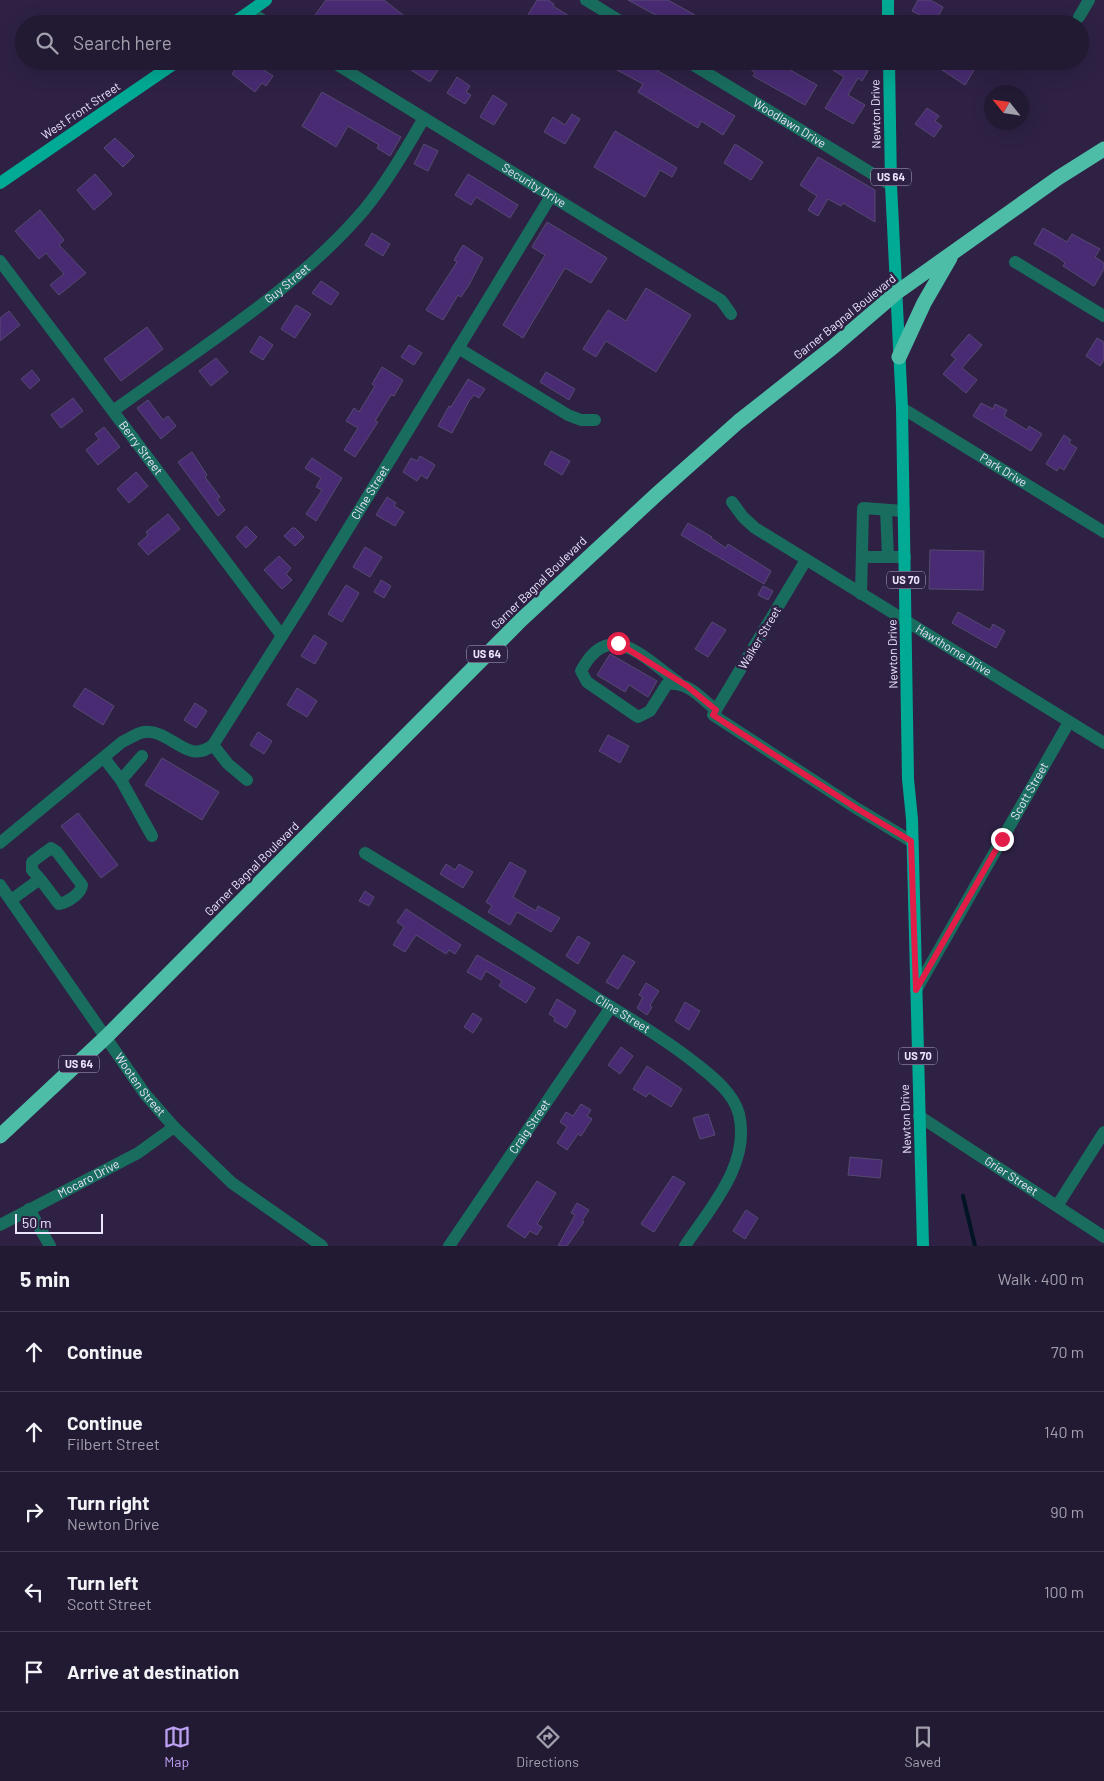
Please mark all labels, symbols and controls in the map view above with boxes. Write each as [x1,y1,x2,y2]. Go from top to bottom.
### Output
search box [15,15,1089,70]
icon: search [33,29,61,57]
text: Search here [73,31,172,54]
street label: West Front Street [38,79,123,142]
street label: Newton Drive [867,79,883,149]
north arrow [984,85,1029,130]
street label: Woodlawn Drive [751,95,829,150]
street label: Security Drive [500,160,569,209]
road number: US 64 [871,168,911,186]
street label: Guy Street [261,260,312,306]
street label: Garner Bagnal Boulevard [791,271,898,362]
street label: Berry Street [117,418,166,477]
street label: Park Drive [978,450,1030,489]
street label: Cline Street [347,462,391,522]
street label: Garner Bagnal Boulevard [488,533,589,631]
road number: US 70 [887,572,925,588]
street label: Walker Street [735,604,783,671]
street label: Newton Drive [884,619,900,689]
street label: Hawthorne Drive [914,621,994,678]
route start [607,632,630,655]
road number: US 64 [467,646,507,662]
street label: Scott Street [1007,760,1051,822]
street label: Garner Bagnal Boulevard [201,818,301,918]
route end [991,828,1014,851]
street label: Cline Street [594,991,653,1035]
road number: US 70 [899,1048,937,1064]
street label: Wooten Street [113,1050,169,1118]
road number: US 64 [59,1056,99,1072]
street label: Newton Drive [897,1084,913,1154]
street label: Craig Street [506,1096,552,1156]
street label: Grier Street [982,1153,1041,1198]
street label: Mocaro Drive [55,1156,121,1200]
scale bar [15,1211,102,1234]
text: 50 m [22,1214,51,1231]
text: 5 min [20,1266,70,1291]
text: Walk · 400 m [998,1269,1084,1288]
icon: ahead [20,1338,48,1366]
text: Continue [67,1340,143,1363]
text: 70 m [1051,1342,1084,1361]
text: Continue [67,1411,143,1434]
icon: ahead [20,1418,48,1446]
text: 140 m [1044,1422,1084,1441]
text: Filbert Street [67,1434,160,1453]
text: Turn right [67,1491,149,1514]
icon: right [20,1498,48,1526]
text: 90 m [1050,1502,1084,1521]
text: Newton Drive [67,1514,159,1533]
text: Turn left [67,1571,138,1594]
icon: left [20,1578,48,1606]
text: 100 m [1044,1582,1084,1601]
text: Scott Street [67,1594,152,1613]
icon: arrive [20,1658,48,1686]
text: Arrive at destination [67,1660,239,1683]
tab: Map [163,1723,191,1770]
tab: Directions [516,1723,579,1770]
tab: Saved [904,1723,941,1770]

